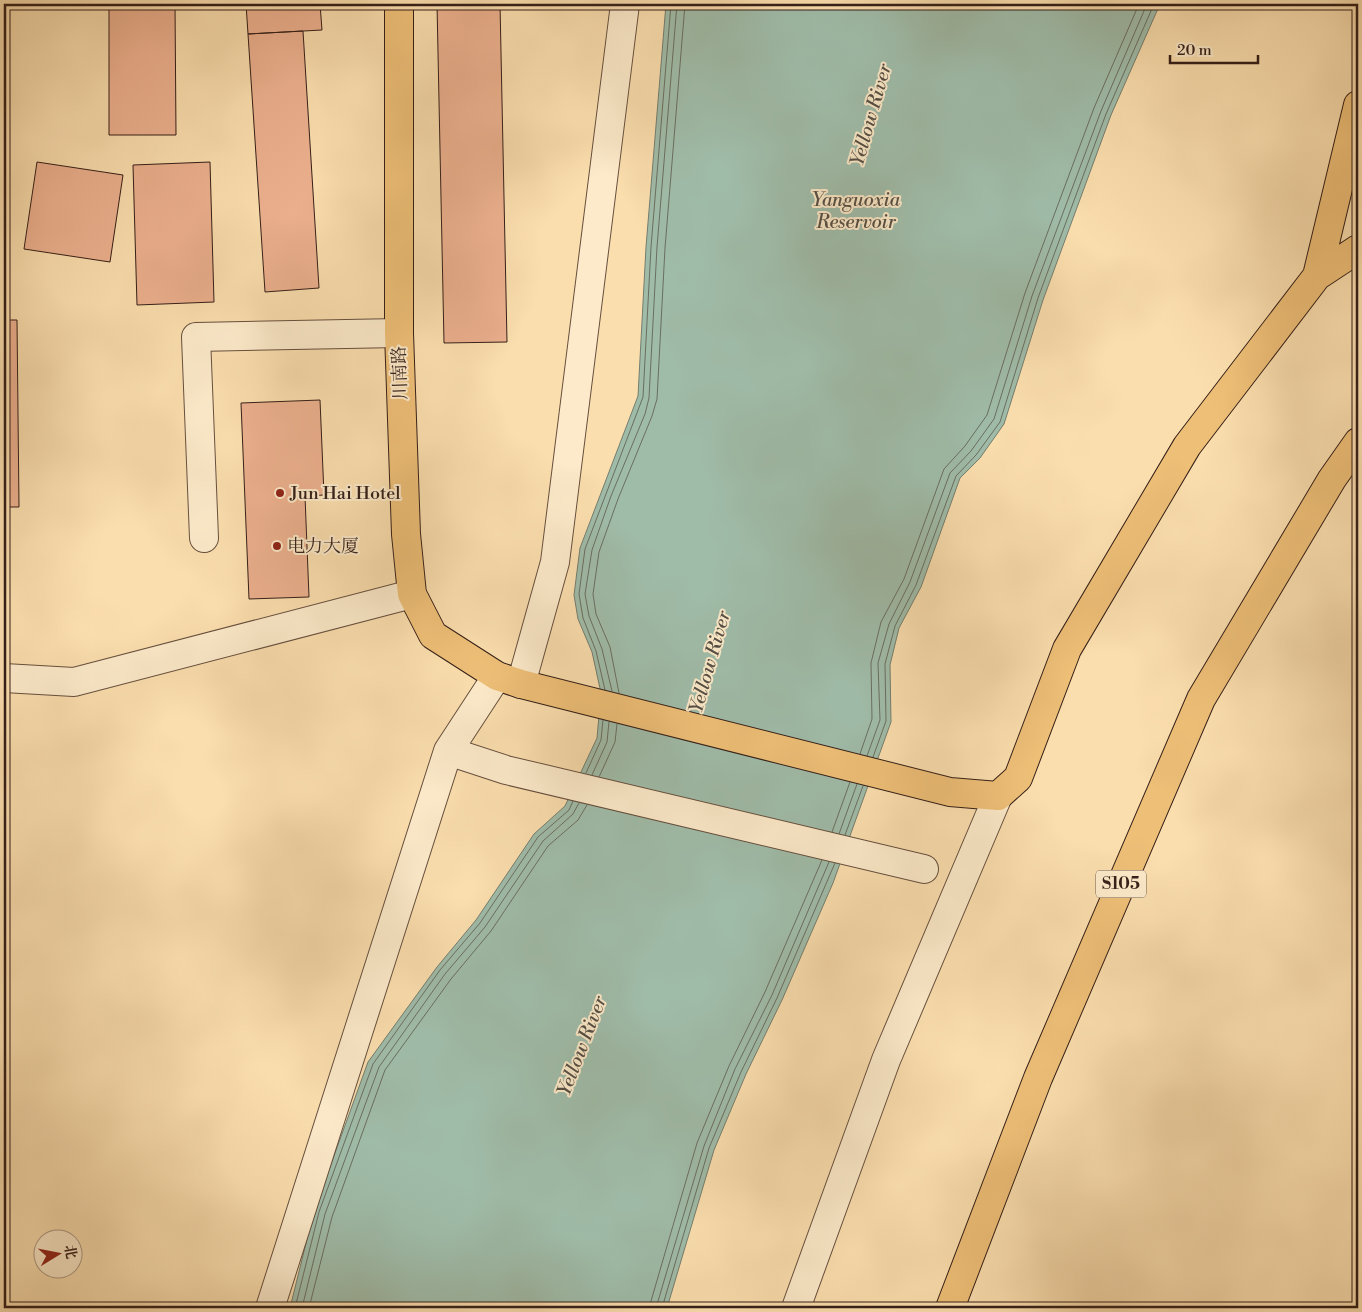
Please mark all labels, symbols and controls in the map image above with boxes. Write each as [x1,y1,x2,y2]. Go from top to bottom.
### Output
scale bar [1170,32,1257,64]
text: 20 m [1177,41,1212,60]
water label: Yellow River [845,60,897,169]
water label: Yanguoxia Reservoir [812,188,901,234]
street label: 川南路 [388,346,412,400]
place label: Jun Hai Hotel [289,482,401,505]
marker: Jun Hai Hotel [274,487,286,499]
place label: 电力大厦 [287,535,359,558]
marker: 电力大厦 [271,540,283,552]
water label: Yellow River [684,607,736,716]
road number: S105 [1096,871,1146,898]
water label: Yellow River [552,992,612,1099]
north arrow [32,1230,82,1280]
text: 北 [60,1243,80,1260]

